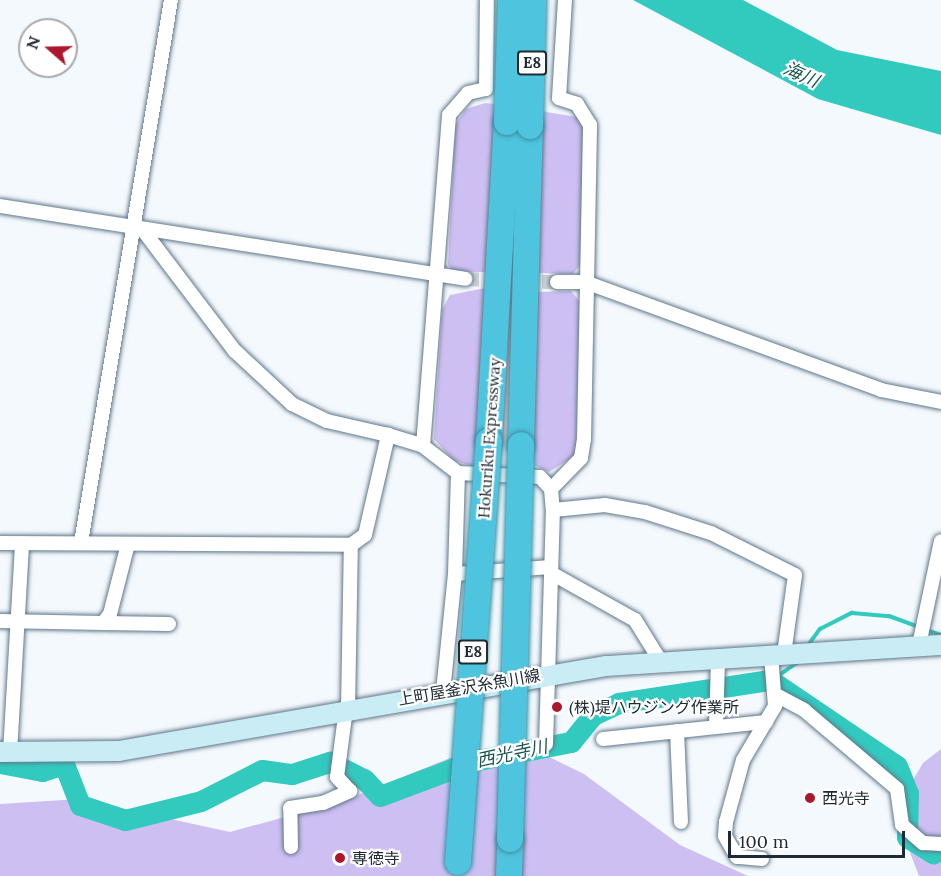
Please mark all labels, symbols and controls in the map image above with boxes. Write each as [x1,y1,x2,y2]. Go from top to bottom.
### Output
north arrow [18,18,78,78]
text: N [21,33,44,52]
road number: E8 [517,51,547,75]
water label: 海川 [780,58,822,92]
street label: Hokuriku Expressway [474,357,504,519]
road number: E8 [458,640,488,664]
street label: 上町屋釜沢糸魚川線 [396,665,542,709]
place label: (株)堤ハウジング作業所 [569,697,739,717]
marker: (株)堤ハウジング作業所 [550,700,564,714]
water label: 西光寺川 [475,736,549,772]
place label: 西光寺 [822,788,870,808]
marker: 西光寺 [803,791,817,805]
scale bar [731,819,908,857]
text: 100 m [739,830,789,853]
place label: 専徳寺 [352,848,400,868]
marker: 専徳寺 [333,851,347,865]

